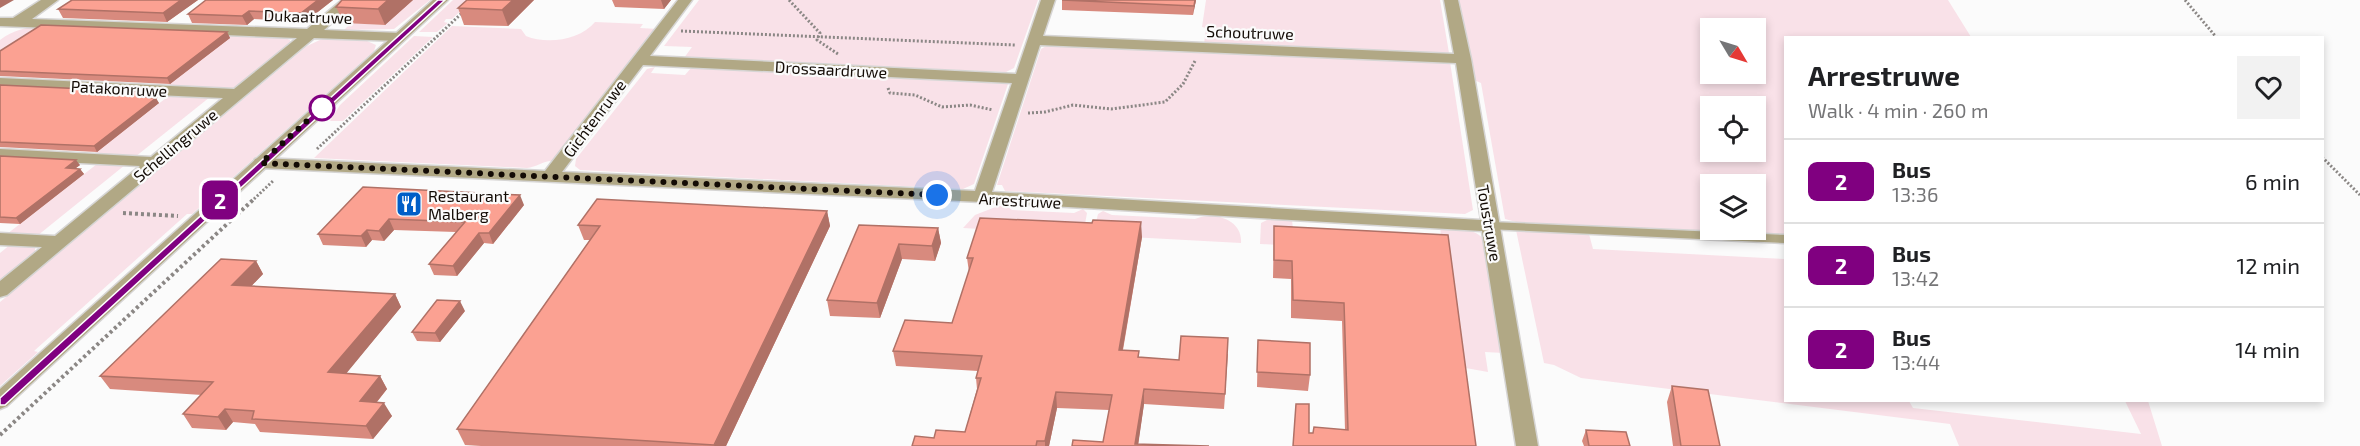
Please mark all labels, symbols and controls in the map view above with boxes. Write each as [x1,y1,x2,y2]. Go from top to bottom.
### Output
street label: Dukaatruwe [263,5,353,27]
north arrow [1700,18,1766,84]
map controls [1700,18,1766,240]
street label: Schoutruwe [1206,21,1294,43]
button: heart [2237,56,2300,119]
street label: Drossaardruwe [774,57,888,81]
text: Arrestruwe [1808,58,1960,92]
street label: Gichtenruwe [559,75,629,161]
street label: Patakonruwe [70,76,168,100]
unlabelled marker [309,95,335,121]
button: locate [1700,96,1766,162]
text: Walk · 4 min · 260 m [1808,98,1988,122]
street label: Schellingruwe [129,104,221,186]
text: Bus [1892,156,1931,182]
text: 6 min [2245,168,2300,194]
text: 2 [1835,169,1847,194]
button: layers [1700,174,1766,240]
line badge: 2 [200,180,240,220]
your location [922,180,952,210]
text: 13:36 [1892,182,1938,206]
street label: Toustruwe [1474,183,1506,263]
place label: Restaurant Malberg [428,186,509,223]
text: 2 [214,188,226,213]
street label: Arrestruwe [978,188,1062,212]
restaurant icon: Restaurant Malberg [394,189,424,219]
text: Bus [1892,240,1931,266]
text: 12 min [2236,252,2300,278]
text: 2 [1835,253,1847,278]
text: 13:42 [1892,266,1939,290]
text: Bus [1892,324,1931,350]
text: 14 min [2235,336,2300,362]
text: 2 [1835,337,1847,362]
text: 13:44 [1892,350,1940,374]

